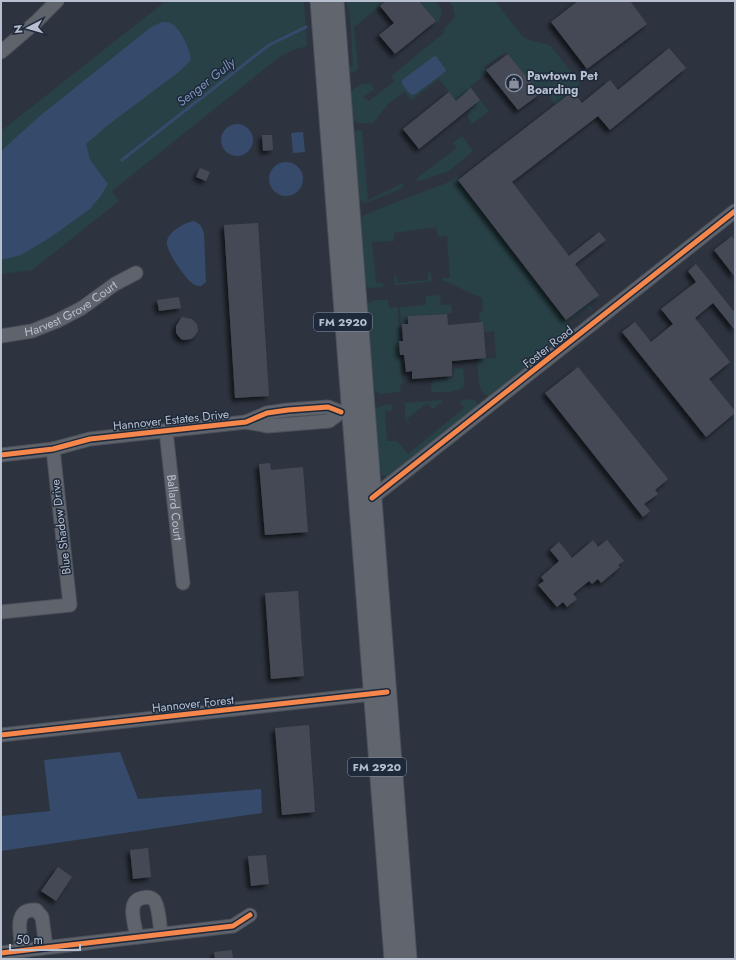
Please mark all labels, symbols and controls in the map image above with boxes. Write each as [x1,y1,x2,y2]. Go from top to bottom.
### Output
north arrow [8,8,48,48]
text: N [10,24,26,34]
water label: Senger Gully [173,52,240,111]
place label: Pawtown Pet Boarding [527,67,598,99]
shop icon: Pawtown Pet Boarding [504,73,524,93]
street label: Harvest Grove Court [23,276,121,341]
road number: FM 2920 [314,313,372,331]
street label: Foster Road [519,322,577,372]
street label: Hannover Estates Drive [112,405,230,435]
street label: Ballard Court [162,473,187,542]
street label: Blue Shadow Drive [46,478,76,576]
street label: Hannover Forest [151,691,235,717]
road number: FM 2920 [348,758,406,776]
scale bar [10,926,80,952]
text: 50 m [16,931,43,949]

